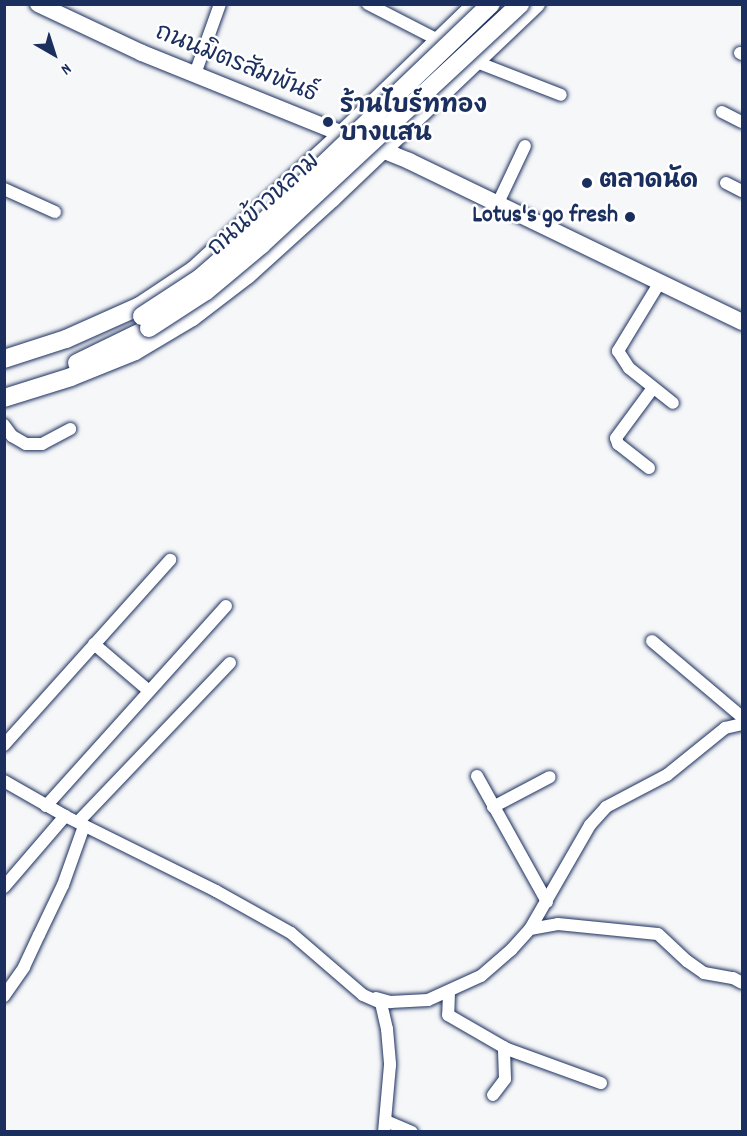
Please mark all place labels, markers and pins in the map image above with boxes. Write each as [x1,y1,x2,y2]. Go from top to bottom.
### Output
place label: ร้านไบร์ททอง บางแสน [340,94,487,150]
marker: ร้านไบร์ททอง บางแสน [321,115,335,129]
place label: ตลาดนัด [599,169,698,197]
marker: ตลาดนัด [580,176,594,190]
place label: Lotus's go fresh [472,203,618,231]
marker: Lotus's go fresh [623,210,637,224]

